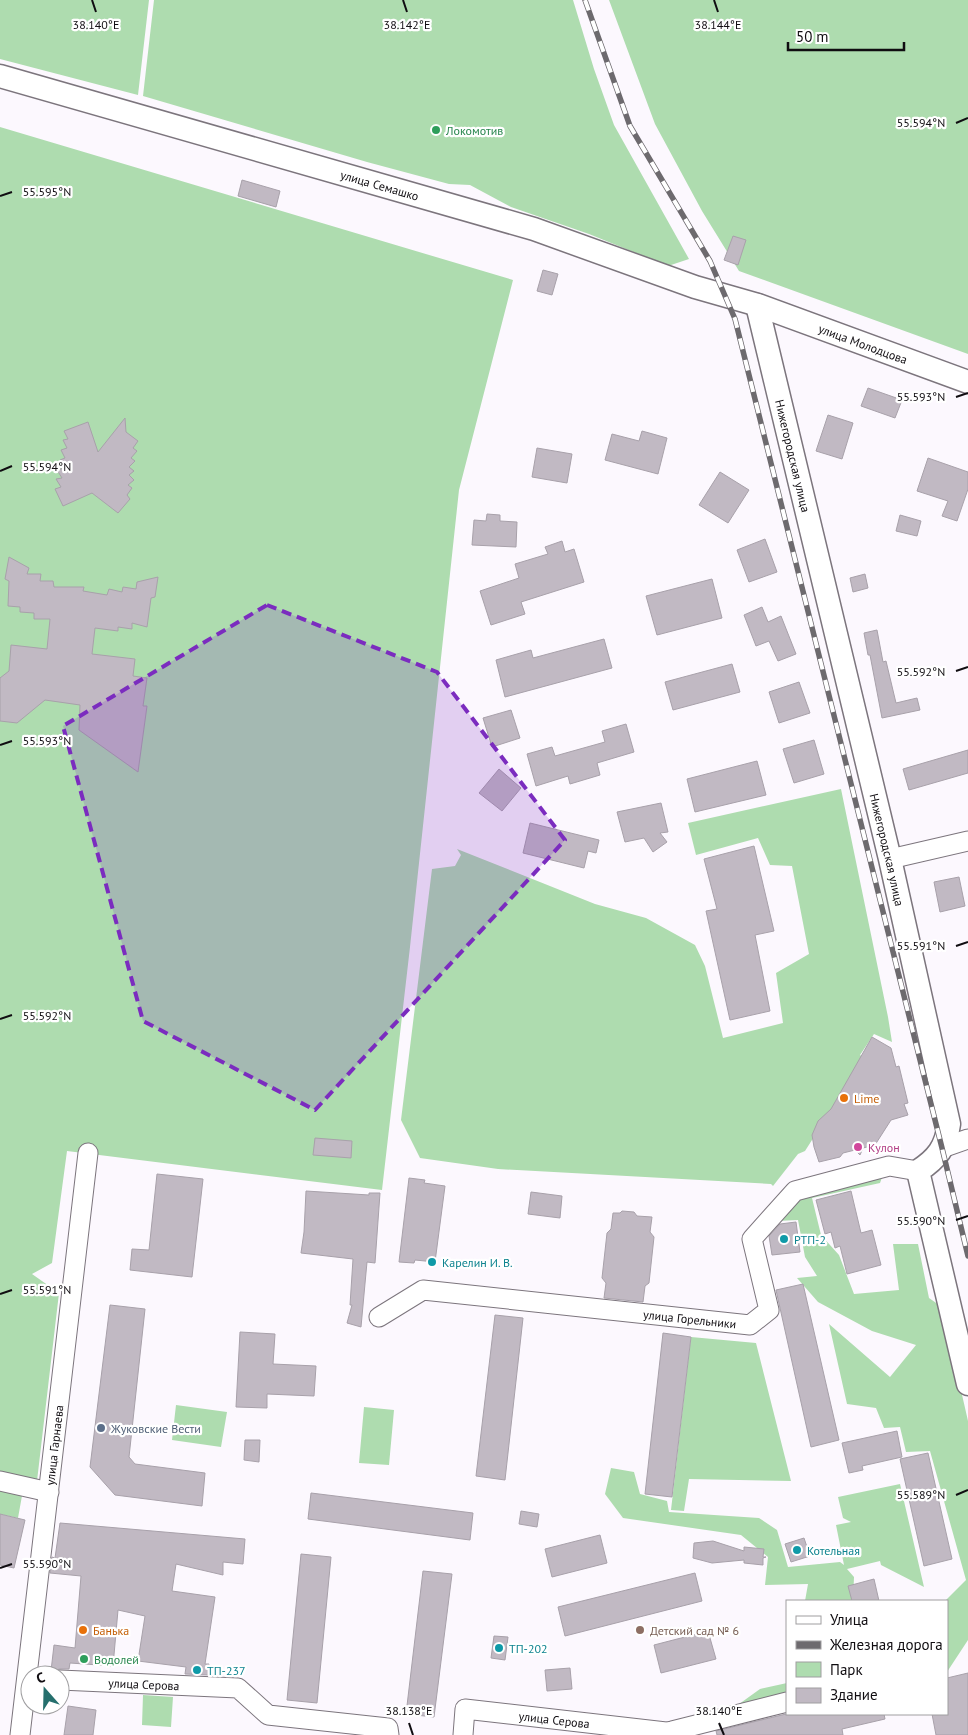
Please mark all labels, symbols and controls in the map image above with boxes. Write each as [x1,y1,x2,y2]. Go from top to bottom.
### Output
text: 38.140°E [73,17,119,32]
text: 38.142°E [384,17,430,32]
text: 38.144°E [695,17,741,32]
scale bar [788,20,904,52]
text: 50 m [796,27,829,46]
text: 55.594°N [897,115,945,130]
place label: Локомотив [445,123,503,138]
marker: Локомотив [430,124,442,136]
street label: улица Семашко [339,166,421,203]
text: 55.595°N [23,184,71,199]
street label: улица Молодцова [817,320,910,367]
text: 55.593°N [897,389,945,404]
street label: Нижегородская улица [772,398,814,514]
text: 55.594°N [23,459,71,474]
text: 55.592°N [897,664,945,679]
text: 55.593°N [23,733,71,748]
street label: Нижегородская улица [867,792,908,907]
text: 55.591°N [897,938,945,953]
text: 55.592°N [23,1008,71,1023]
place label: Lime [854,1091,879,1106]
marker: Lime [838,1092,850,1104]
place label: Кулон [868,1140,900,1155]
marker: Кулон [852,1141,864,1153]
text: 55.590°N [897,1213,945,1228]
place label: РТП-2 [794,1232,826,1247]
marker: РТП-2 [778,1233,790,1245]
place label: Карелин И. В. [442,1255,512,1270]
marker: Карелин И. В. [426,1256,438,1268]
text: 55.591°N [23,1282,71,1297]
street label: улица Горельники [643,1306,737,1331]
street label: улица Гарнаева [42,1404,66,1486]
place label: Жуковские Вести [110,1421,201,1436]
marker: Жуковские Вести [95,1422,107,1434]
text: 55.589°N [897,1487,945,1502]
place label: Котельная [807,1543,860,1558]
marker: Котельная [791,1544,803,1556]
text: 55.590°N [23,1556,71,1571]
legend [786,1600,948,1715]
text: Улица [830,1610,868,1629]
place label: Банька [93,1623,129,1638]
place label: Детский сад № 6 [650,1623,739,1638]
marker: Банька [77,1624,89,1636]
marker: Детский сад № 6 [634,1624,646,1636]
text: Железная дорога [829,1635,943,1654]
place label: ТП-202 [509,1641,548,1656]
marker: ТП-202 [493,1642,505,1654]
place label: Водолей [94,1652,139,1667]
marker: Водолей [78,1653,90,1665]
text: Парк [830,1660,863,1679]
place label: ТП-237 [207,1663,246,1678]
marker: ТП-237 [191,1664,203,1676]
north arrow [20,1665,70,1715]
text: С [34,1668,47,1688]
street label: улица Серова [108,1675,180,1693]
text: Здание [830,1685,878,1704]
text: 38.138°E [386,1703,432,1718]
text: 38.140°E [696,1703,742,1718]
street label: улица Серова [518,1708,591,1731]

